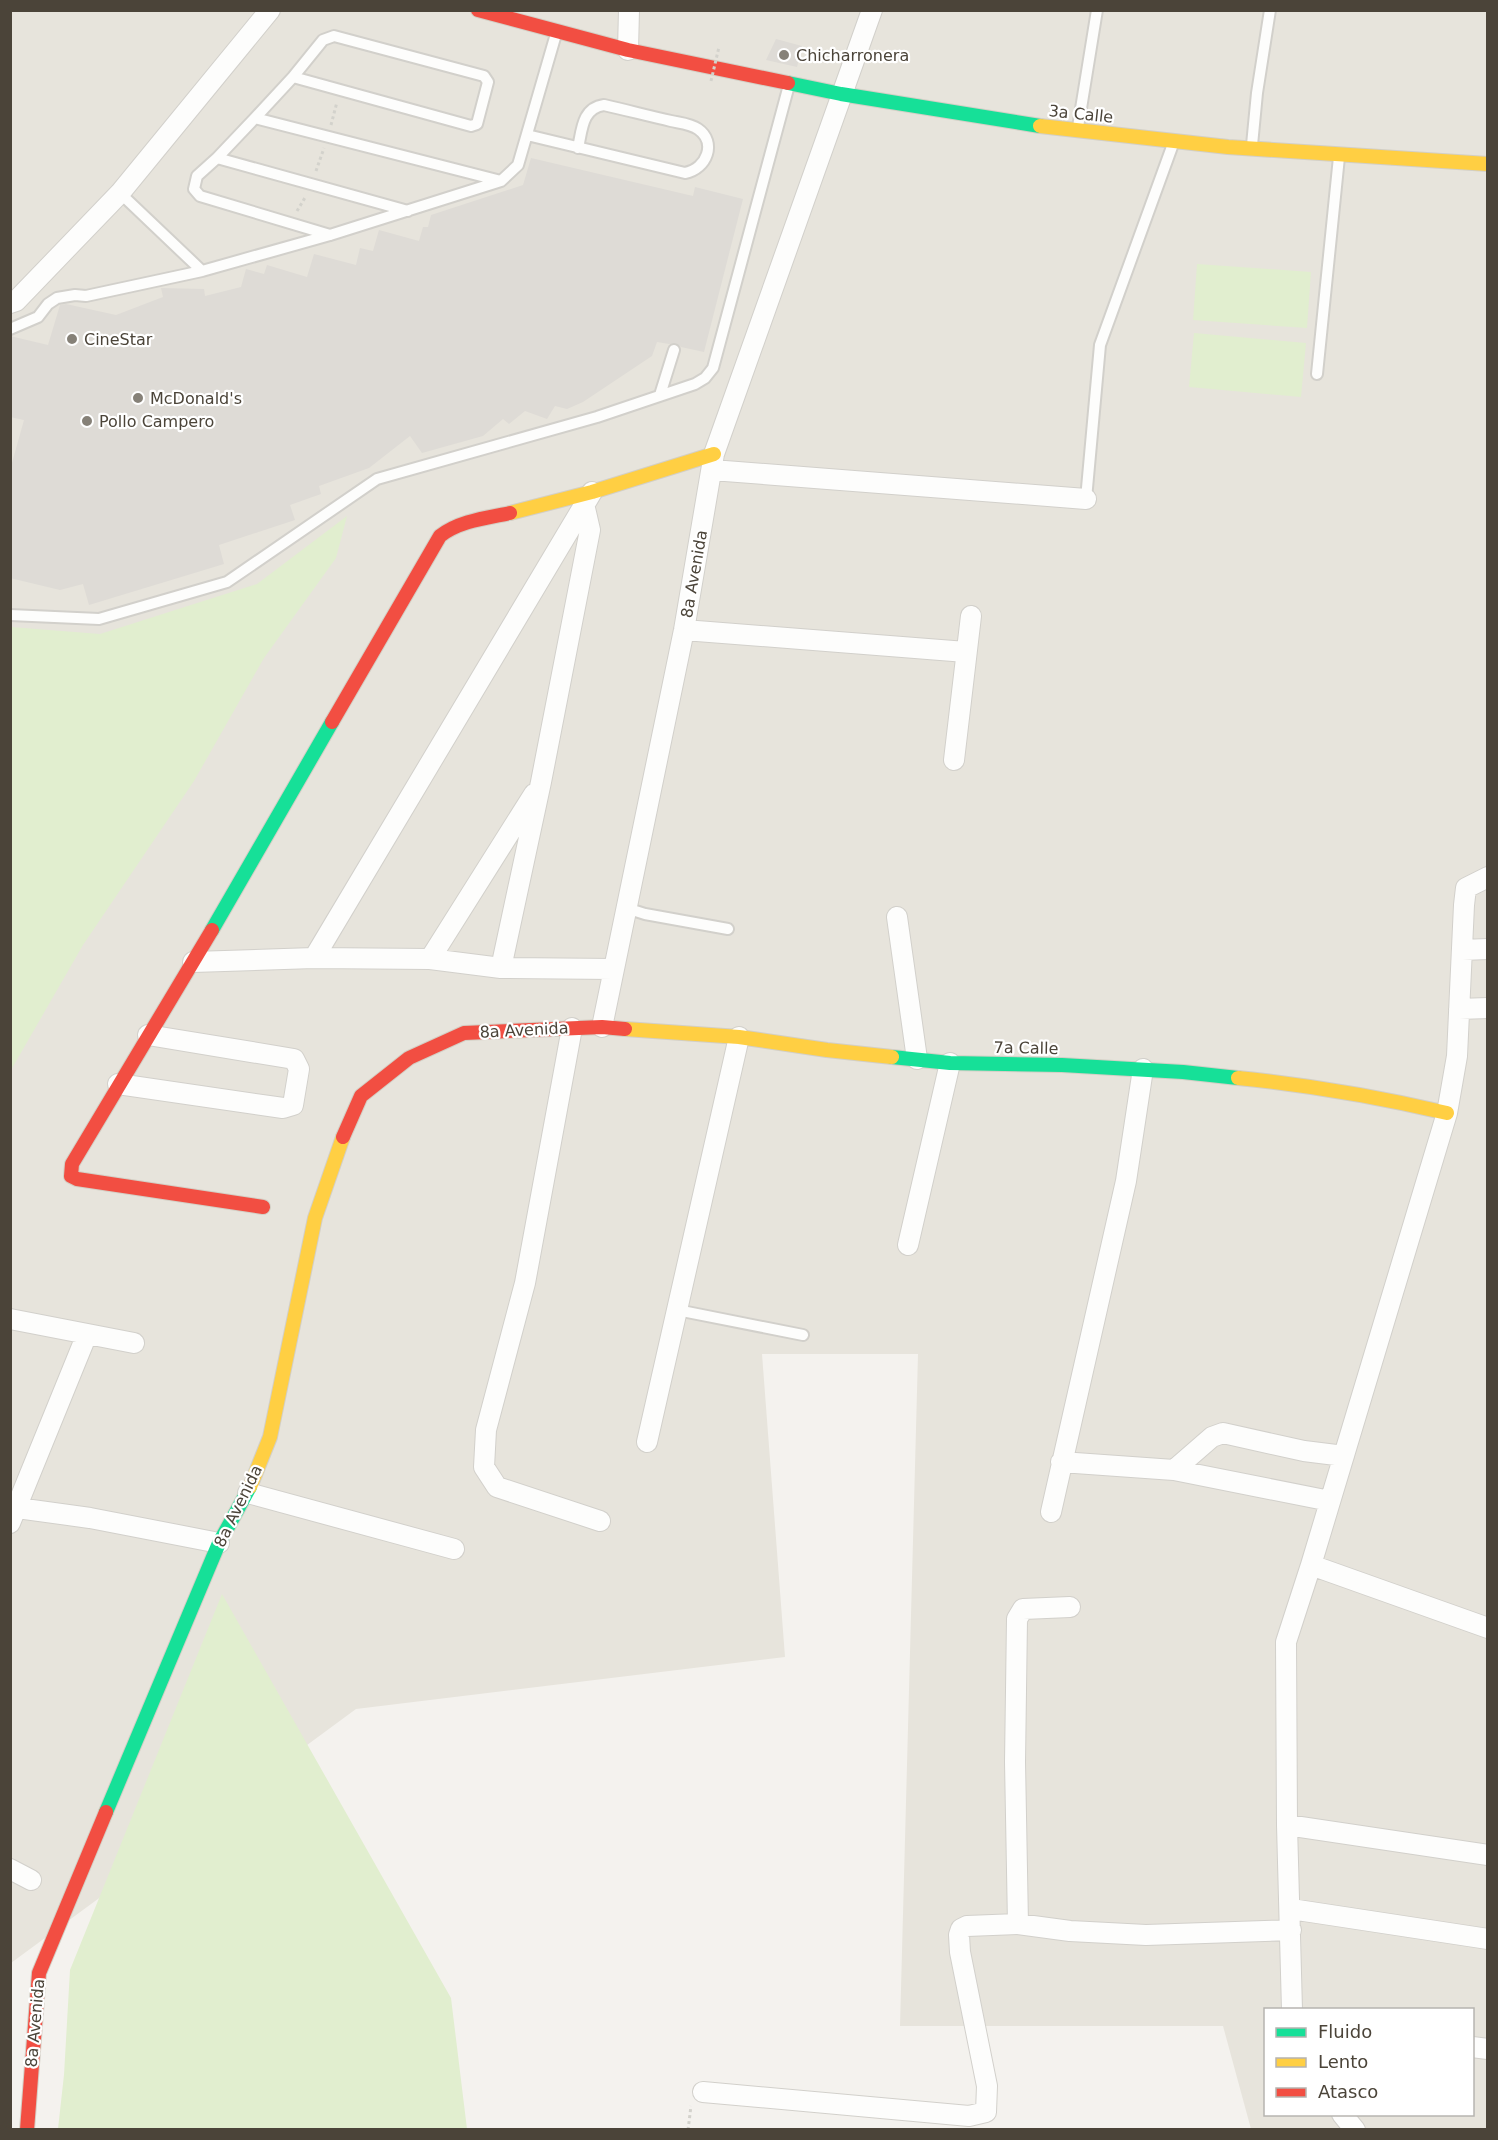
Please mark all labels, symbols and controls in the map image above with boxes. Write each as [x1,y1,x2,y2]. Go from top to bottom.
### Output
place label: Chicharronera [796,46,909,65]
marker: Chicharronera [777,48,791,62]
street label: 3a Calle [1048,101,1114,127]
place label: CineStar [84,330,153,349]
marker: CineStar [65,332,79,346]
place label: McDonald's [150,389,242,408]
marker: McDonald's [131,391,145,405]
place label: Pollo Campero [99,412,214,431]
marker: Pollo Campero [80,414,94,428]
street label: 8a Avenida [677,529,711,619]
street label: 8a Avenida [479,1018,569,1042]
street label: 7a Calle [993,1038,1059,1058]
street label: 8a Avenida [210,1462,266,1550]
street label: 8a Avenida [22,1978,48,2068]
legend [1264,2008,1474,2116]
text: Fluido [1318,2021,1372,2042]
text: Lento [1318,2051,1368,2072]
text: Atasco [1318,2081,1378,2102]

